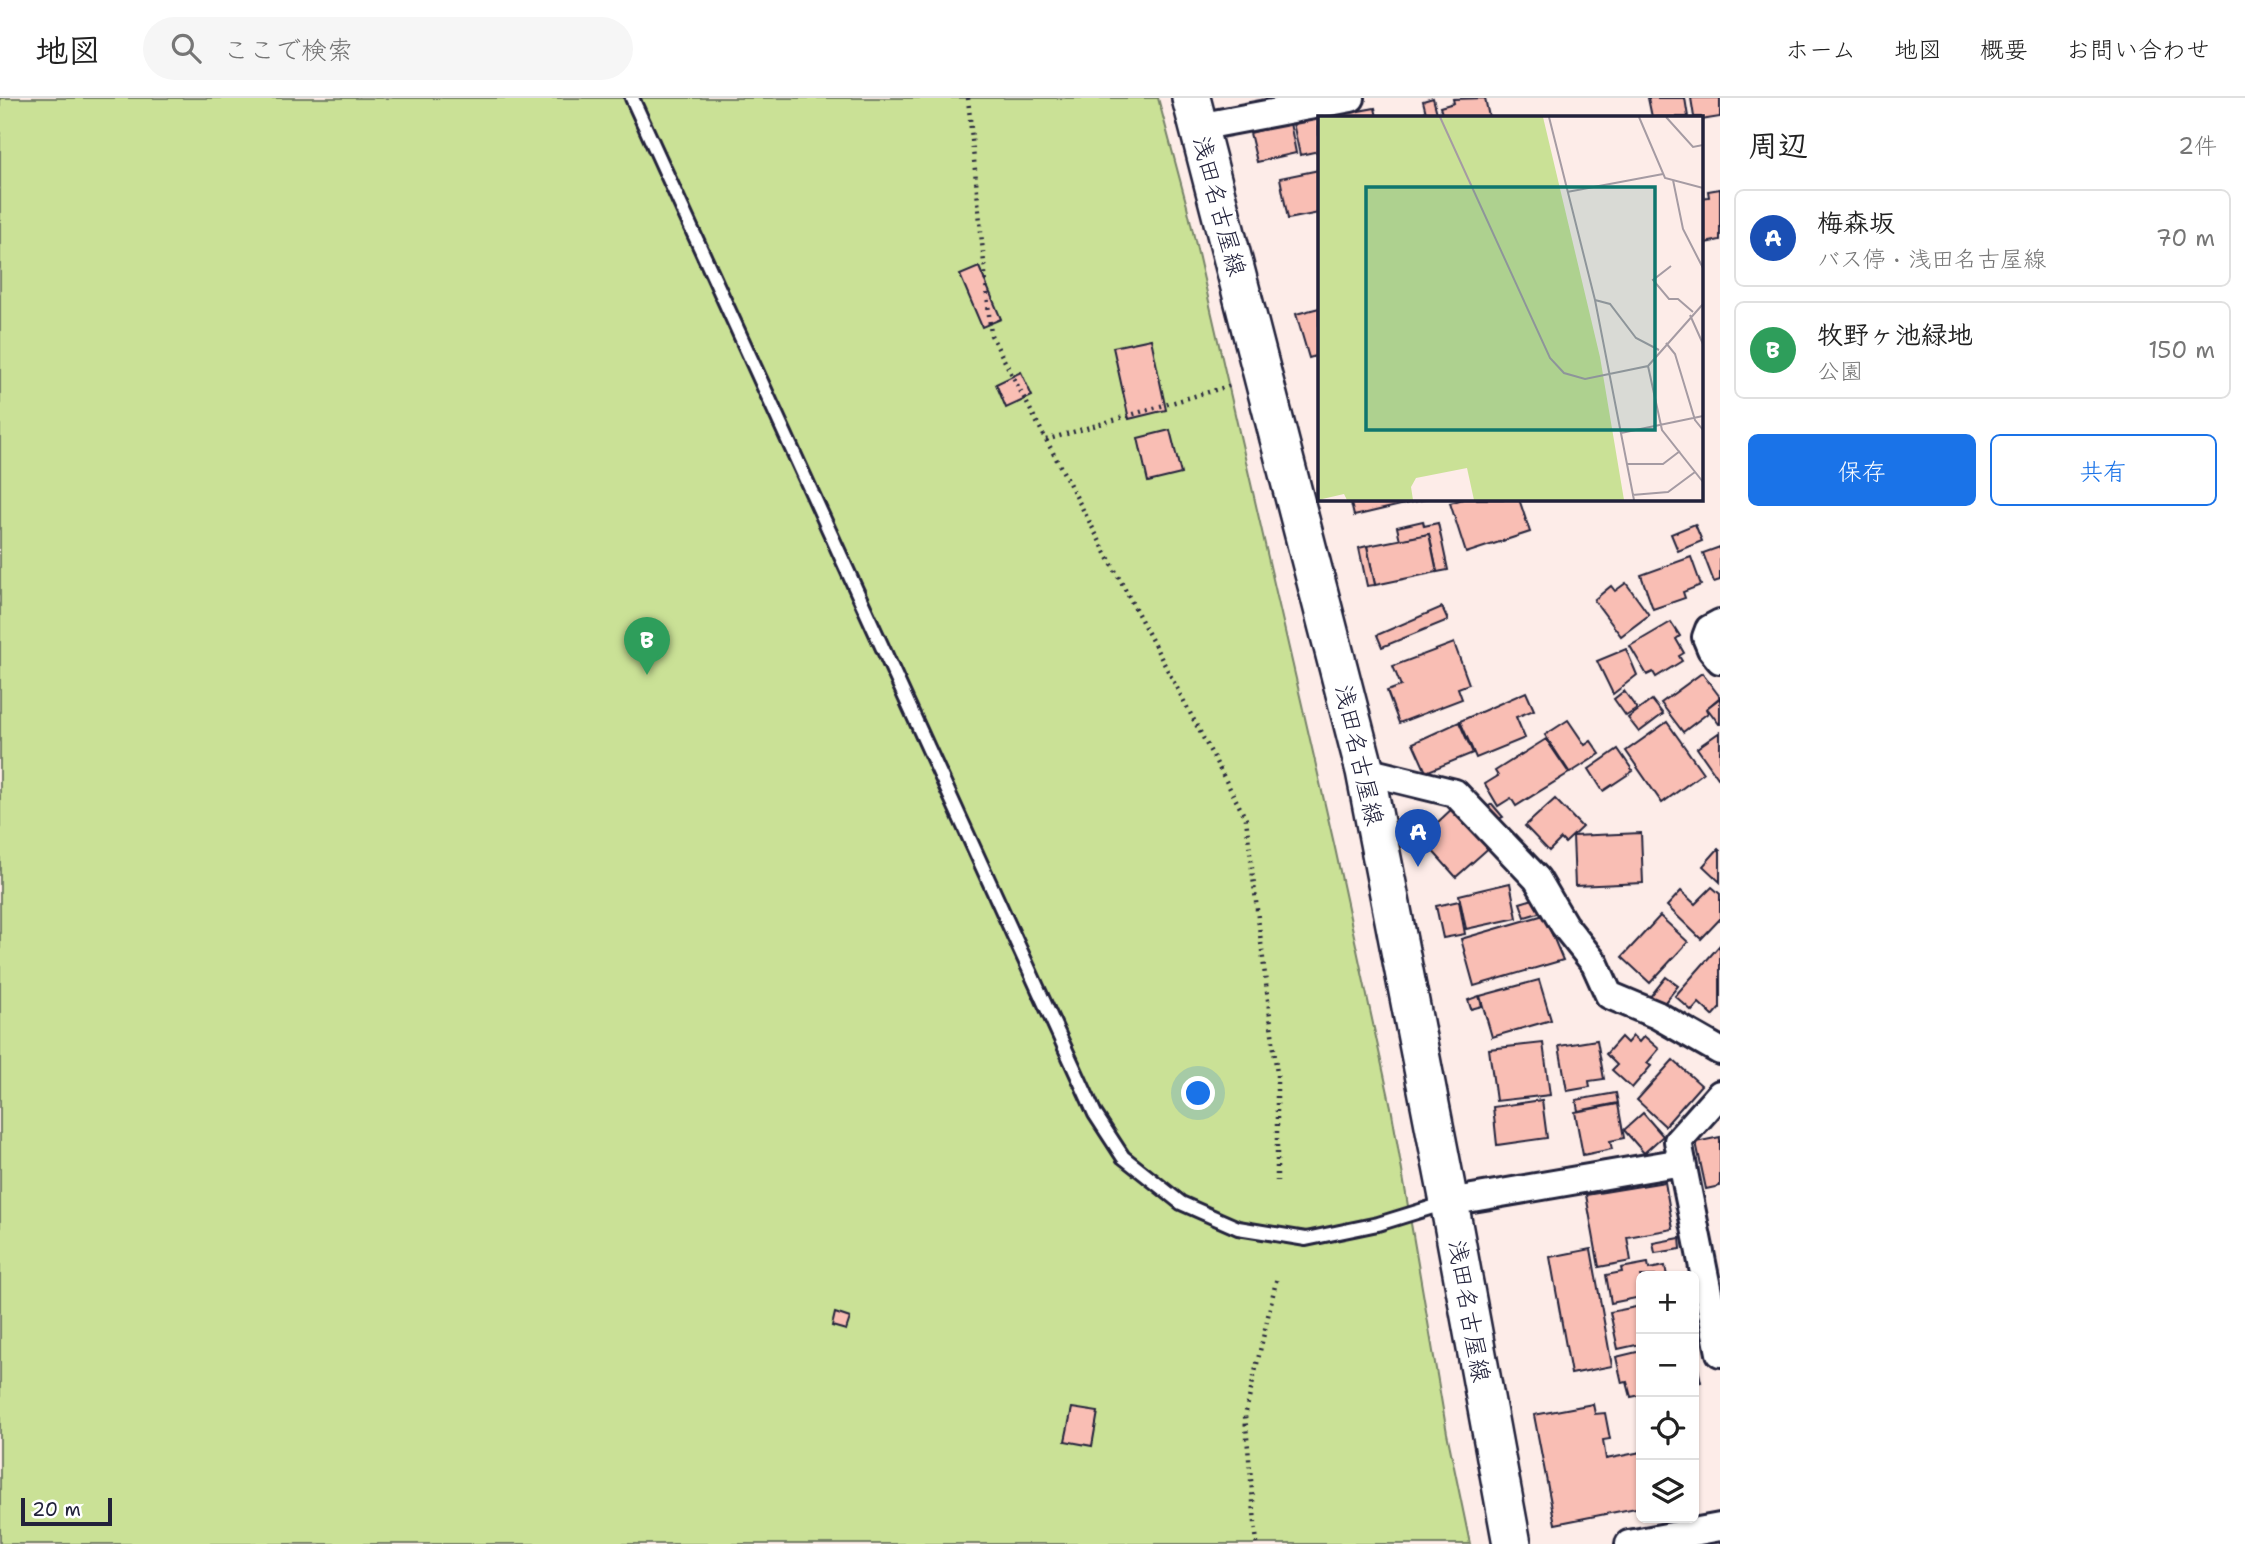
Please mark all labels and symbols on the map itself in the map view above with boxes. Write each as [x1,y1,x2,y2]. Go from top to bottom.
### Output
inset map [1318,116,1702,500]
street label: 浅田名古屋線 [1185,132,1253,280]
pin: B [624,617,670,675]
street label: 浅田名古屋線 [1327,681,1391,829]
pin: A [1395,809,1441,867]
your location [1181,1076,1215,1110]
street label: 浅田名古屋線 [1441,1237,1497,1385]
scale bar [21,1495,112,1527]

